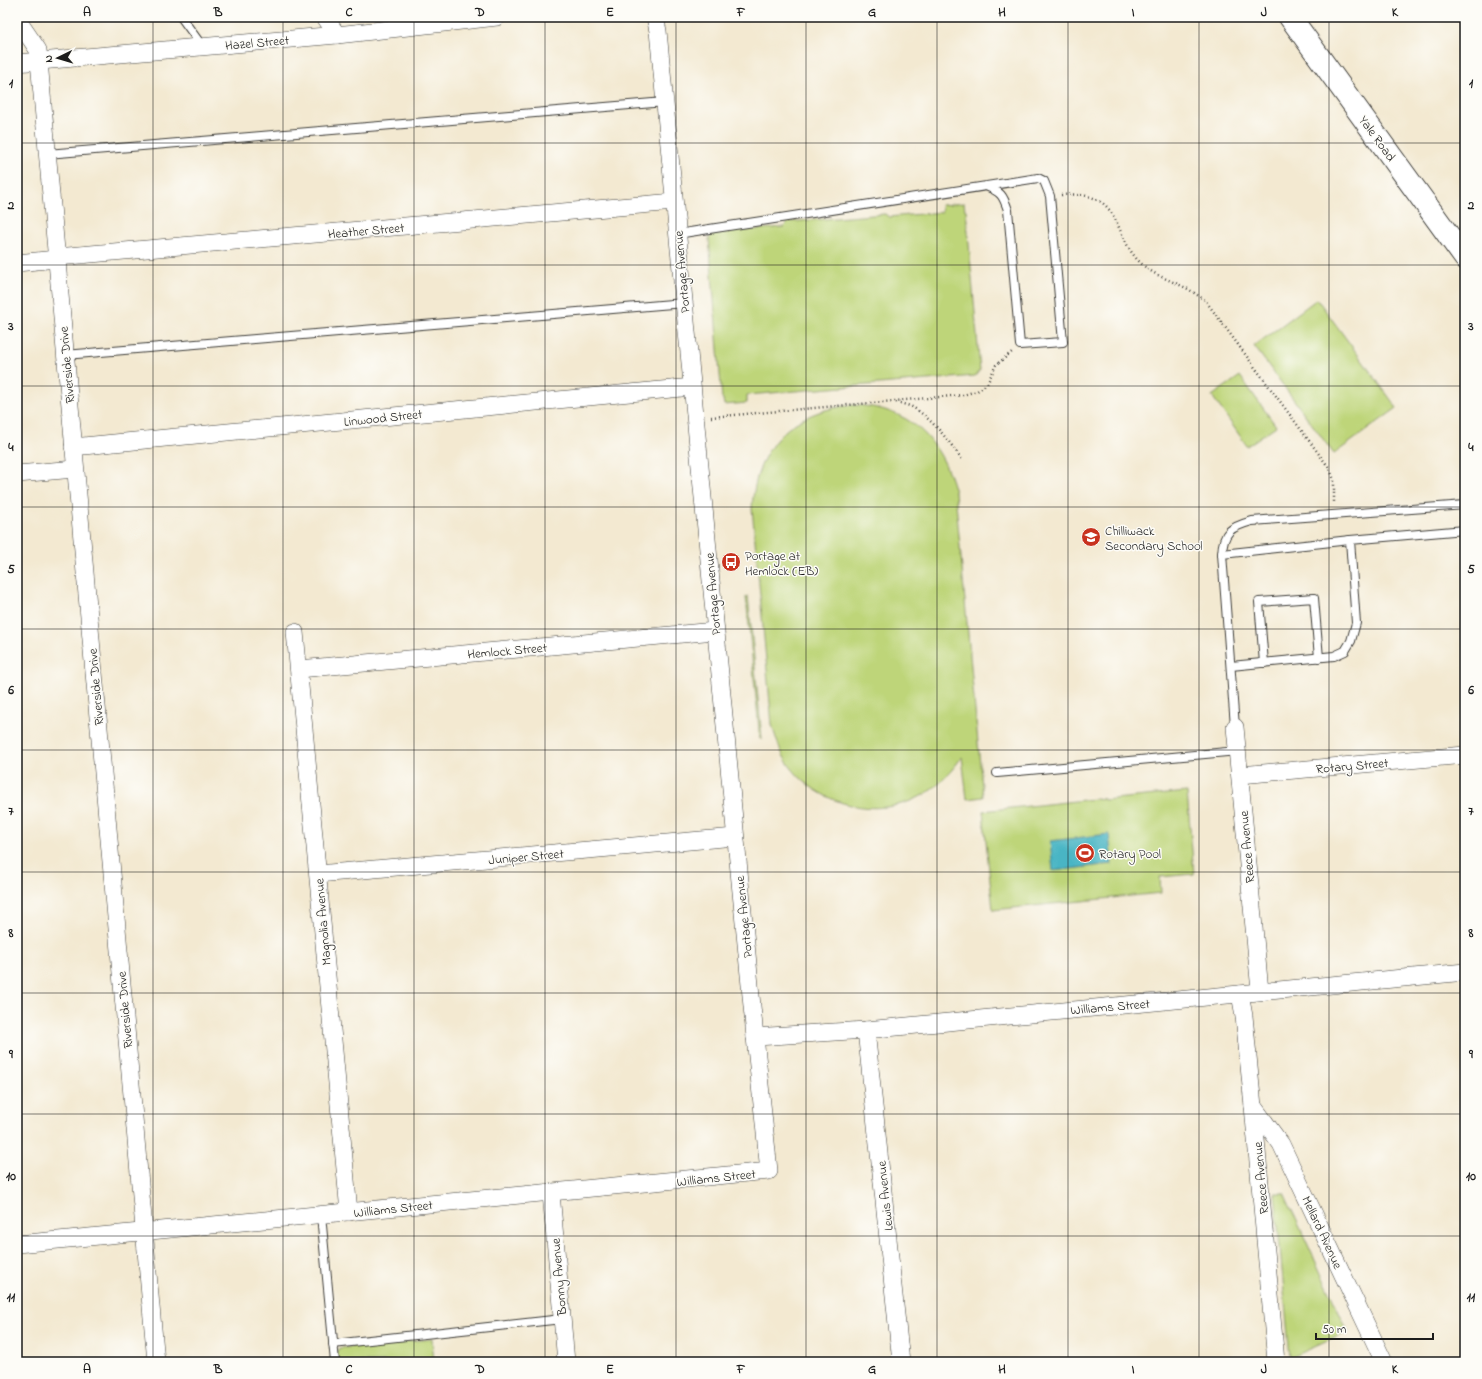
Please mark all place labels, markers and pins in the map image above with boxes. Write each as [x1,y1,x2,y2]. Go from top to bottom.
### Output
place label: Chilliwack Secondary School [1105,522,1203,557]
school or university icon: Chilliwack Secondary School [1080,526,1102,548]
place label: Portage at Hemlock (EB) [745,547,818,581]
bus stop icon: Portage at Hemlock (EB) [720,551,742,573]
sports icon: Rotary Pool [1074,842,1096,864]
place label: Rotary Pool [1099,845,1161,865]

